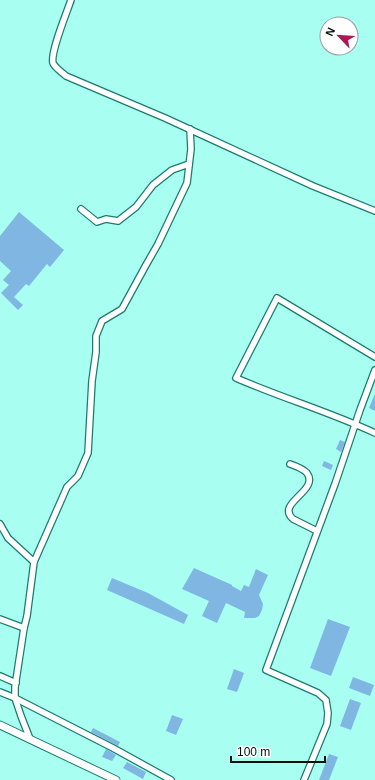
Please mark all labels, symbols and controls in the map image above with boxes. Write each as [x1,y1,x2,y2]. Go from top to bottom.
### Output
north arrow [319,16,359,56]
text: N [323,26,337,38]
scale bar [231,738,325,764]
text: 100 m [237,745,270,759]

